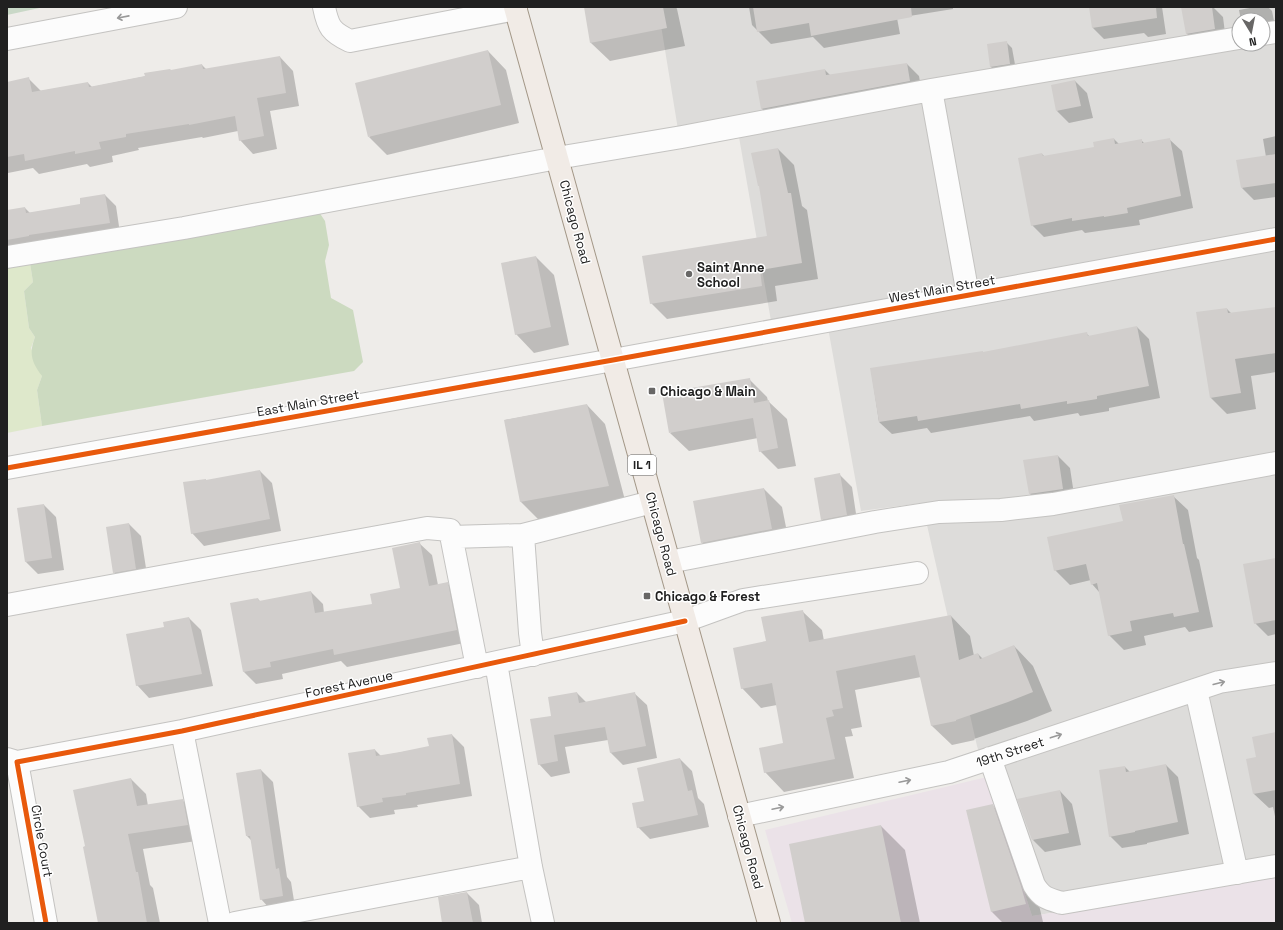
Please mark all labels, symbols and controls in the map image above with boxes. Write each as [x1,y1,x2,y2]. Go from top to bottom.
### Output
north arrow [1231,12,1271,52]
one-way arrow [117,13,130,21]
text: N [1248,34,1258,49]
street label: Chicago Road [556,178,594,266]
place label: Saint Anne School [697,259,765,291]
marker: Saint Anne School [684,269,694,279]
street label: West Main Street [887,271,997,307]
place label: Chicago & Main [660,383,756,400]
street label: East Main Street [255,386,361,420]
marker: Chicago & Main [647,386,657,396]
road number: IL 1 [628,455,656,475]
street label: Chicago Road [642,490,680,578]
place label: Chicago & Forest [655,588,760,605]
marker: Chicago & Forest [642,591,652,601]
street label: Forest Avenue [304,666,394,702]
one-way arrow [1213,678,1226,686]
one-way arrow [1050,732,1062,740]
street label: 19th Street [974,733,1046,771]
one-way arrow [898,777,911,785]
street label: Circle Court [27,803,57,879]
street label: Chicago Road [729,803,767,891]
one-way arrow [771,803,784,811]

